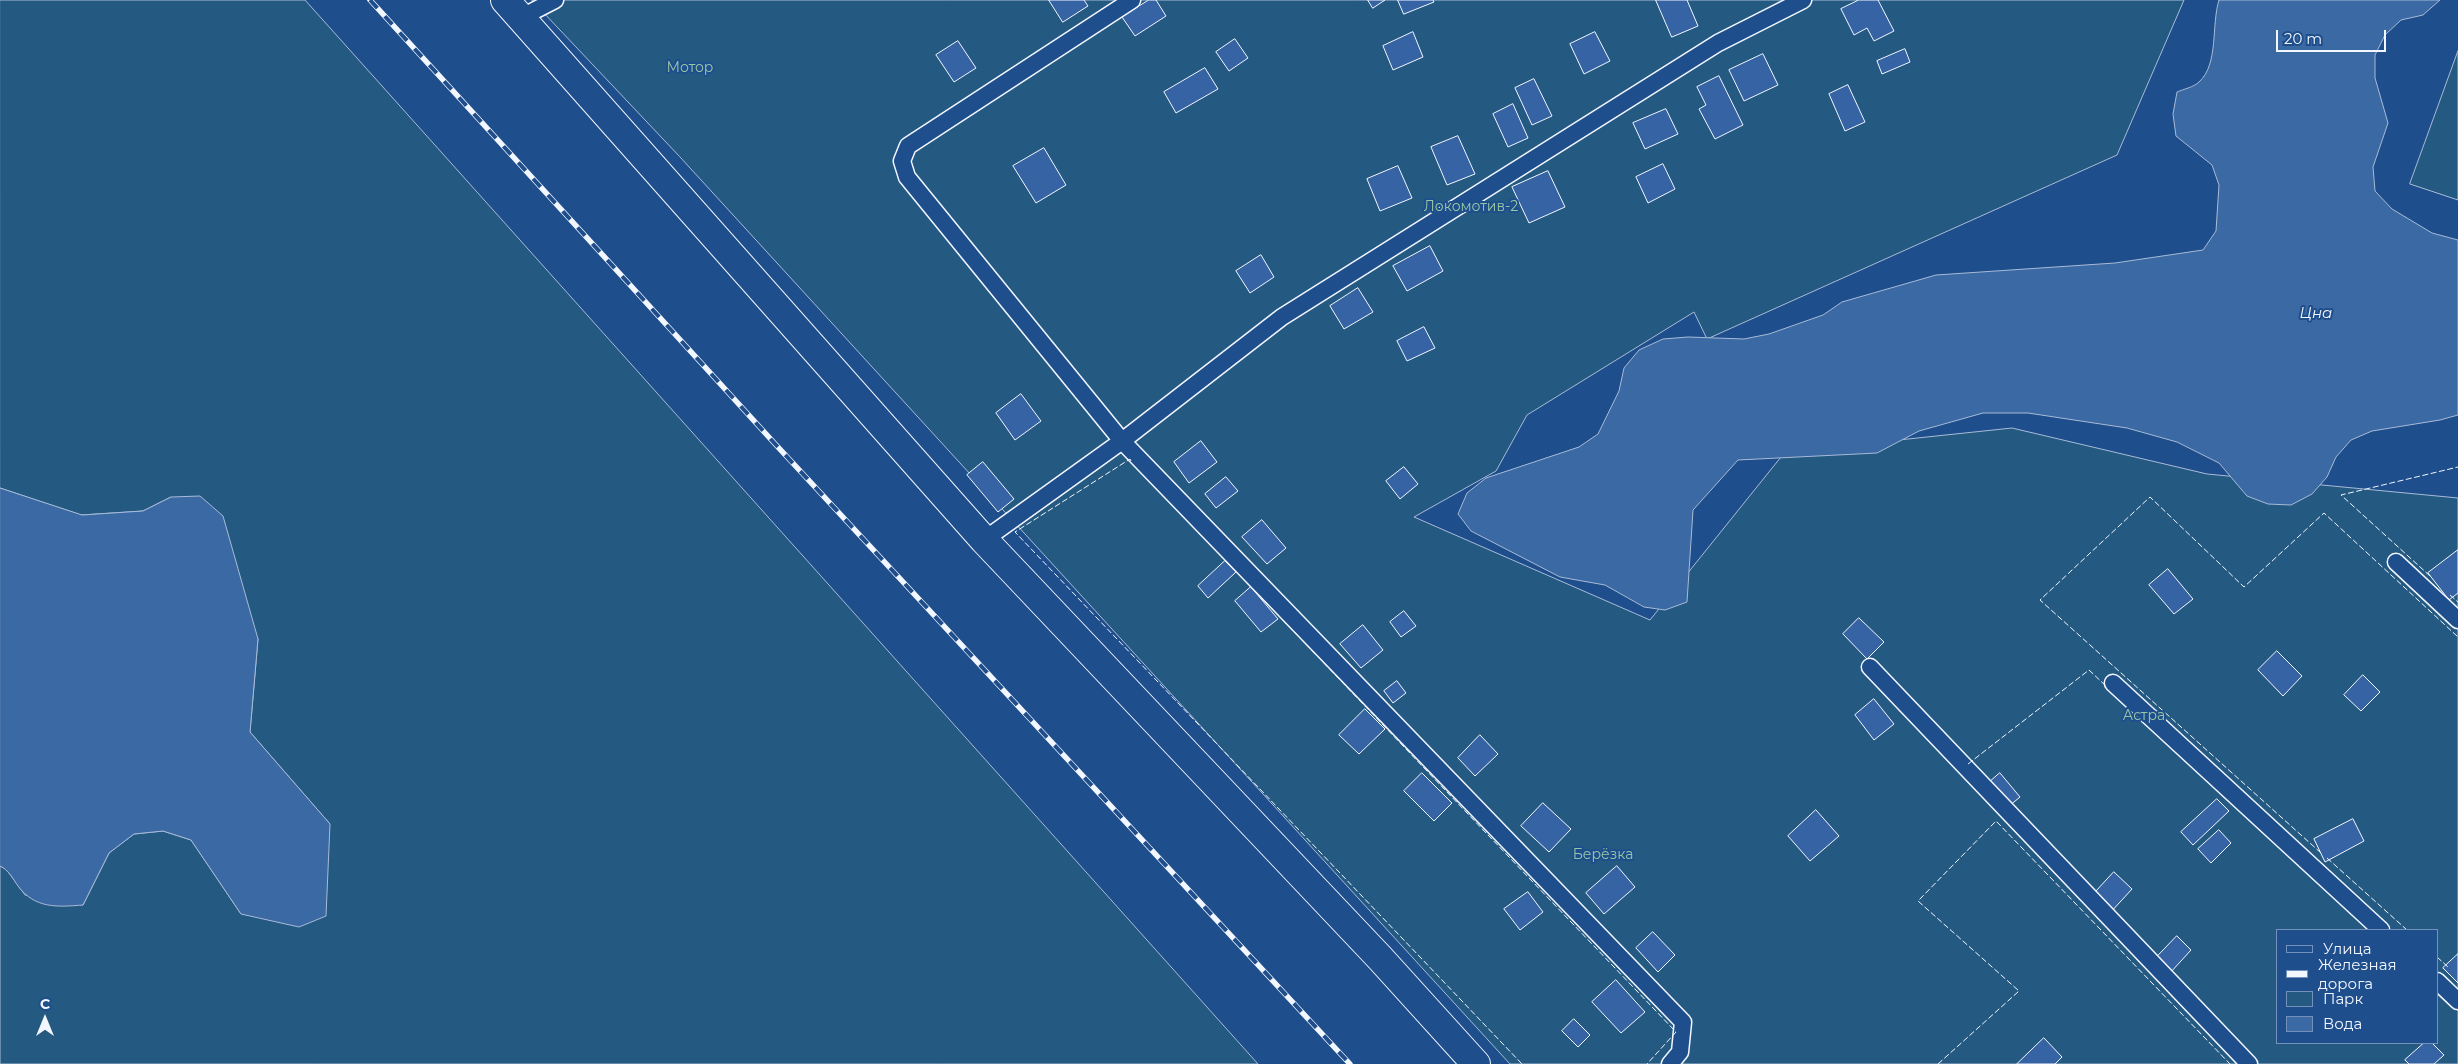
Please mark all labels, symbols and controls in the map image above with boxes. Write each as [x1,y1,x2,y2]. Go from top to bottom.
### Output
scale bar [2278,20,2388,52]
text: 20 m [2284,29,2322,48]
park label: Мотор [667,60,713,76]
park label: Локомотив-2 [1424,199,1518,215]
water label: Цна [2300,305,2332,323]
park label: Астра [2123,708,2165,724]
park label: Берёзка [1573,847,1633,863]
legend [2276,929,2438,1044]
text: Улица [2323,939,2371,958]
text: Железная дорога [2318,955,2397,993]
text: Парк [2323,989,2363,1008]
north arrow [20,994,70,1044]
text: С [40,995,50,1013]
text: Вода [2323,1014,2362,1033]

